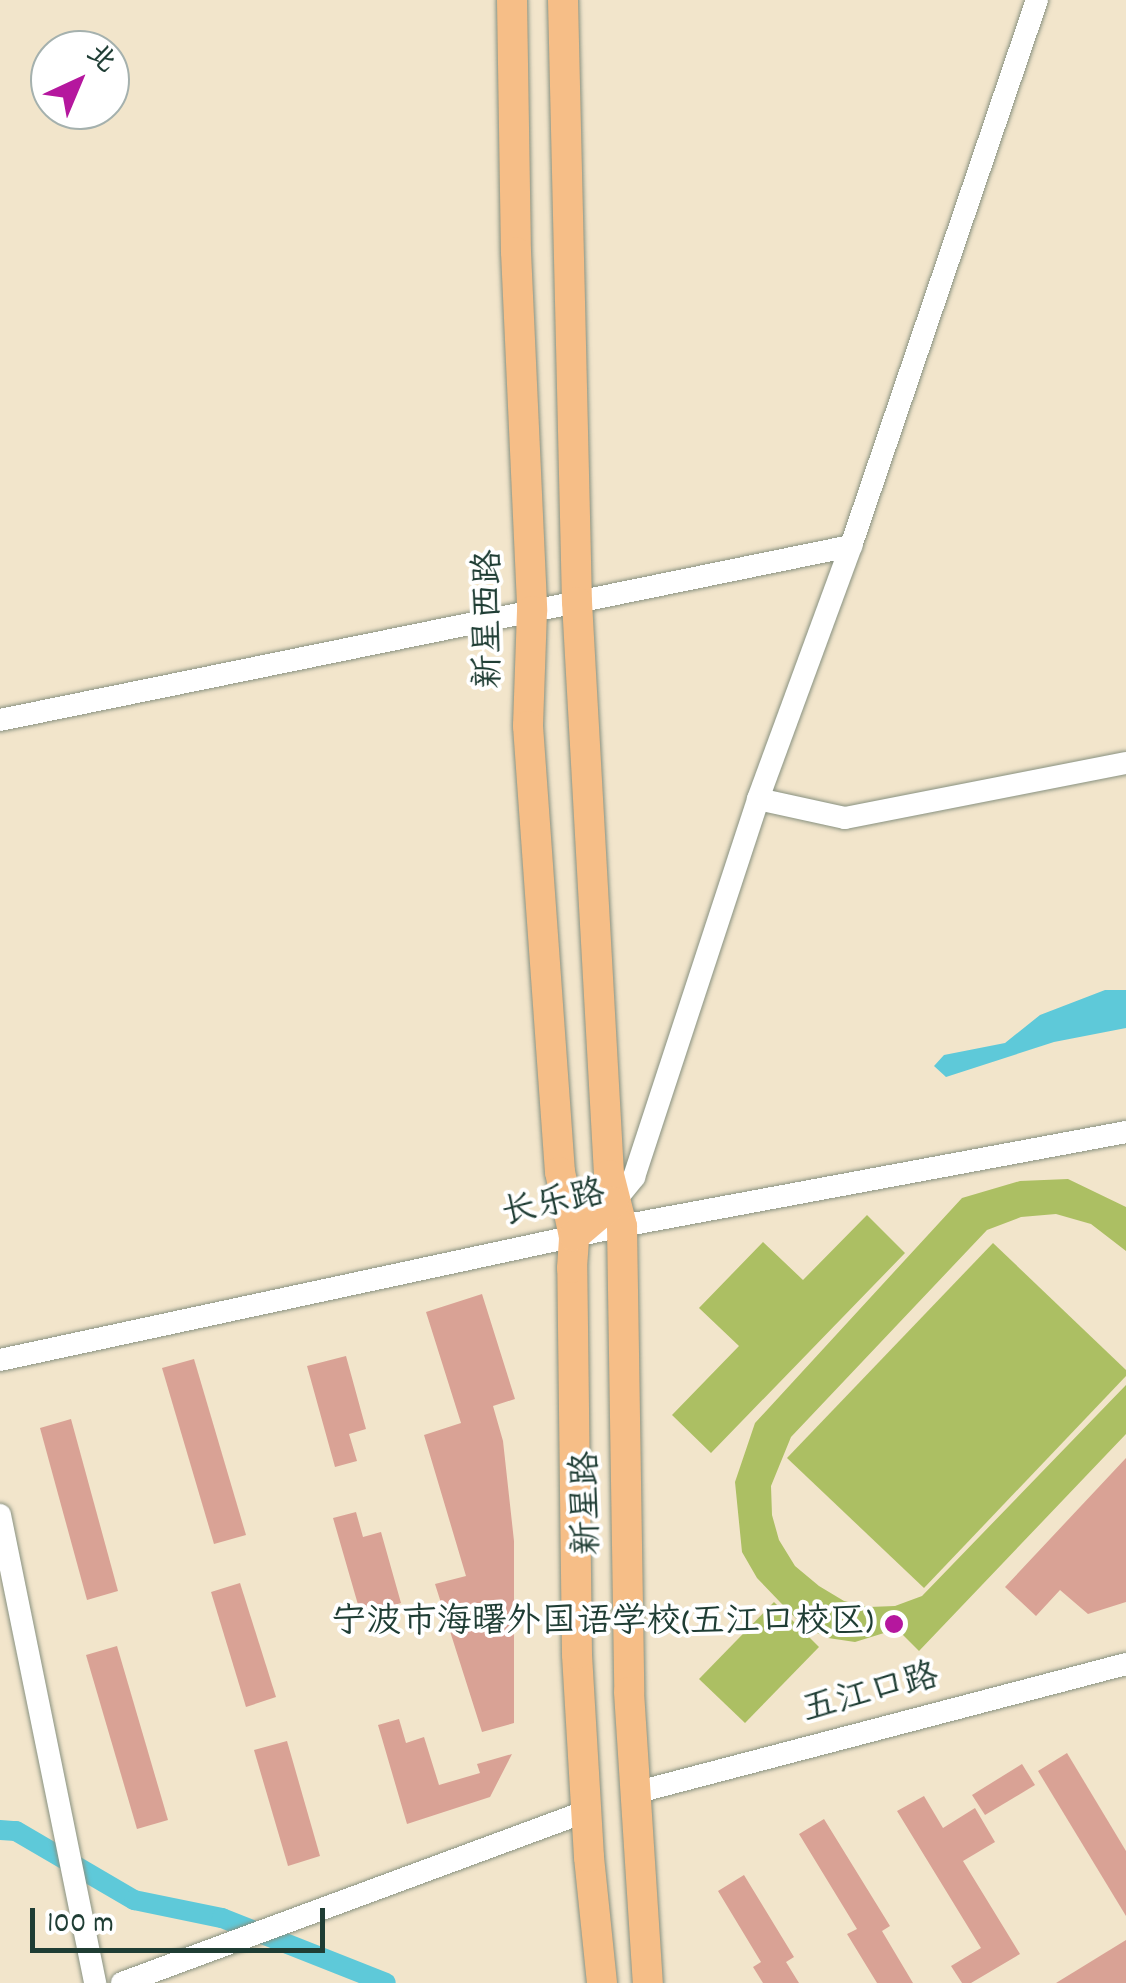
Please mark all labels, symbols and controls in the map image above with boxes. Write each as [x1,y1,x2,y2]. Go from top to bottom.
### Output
north arrow [30,30,130,130]
text: 北 [75,36,123,84]
street label: 新星西路 [470,549,512,689]
street label: 长乐路 [498,1174,610,1236]
street label: 新星路 [567,1450,611,1556]
place label: 宁波市海曙外国语学校(五江口校区) [332,1603,874,1645]
marker: 宁波市海曙外国语学校(五江口校区) [883,1613,905,1635]
street label: 五江口路 [798,1657,944,1733]
scale bar [35,1888,330,1950]
text: 100 m [47,1904,114,1947]

